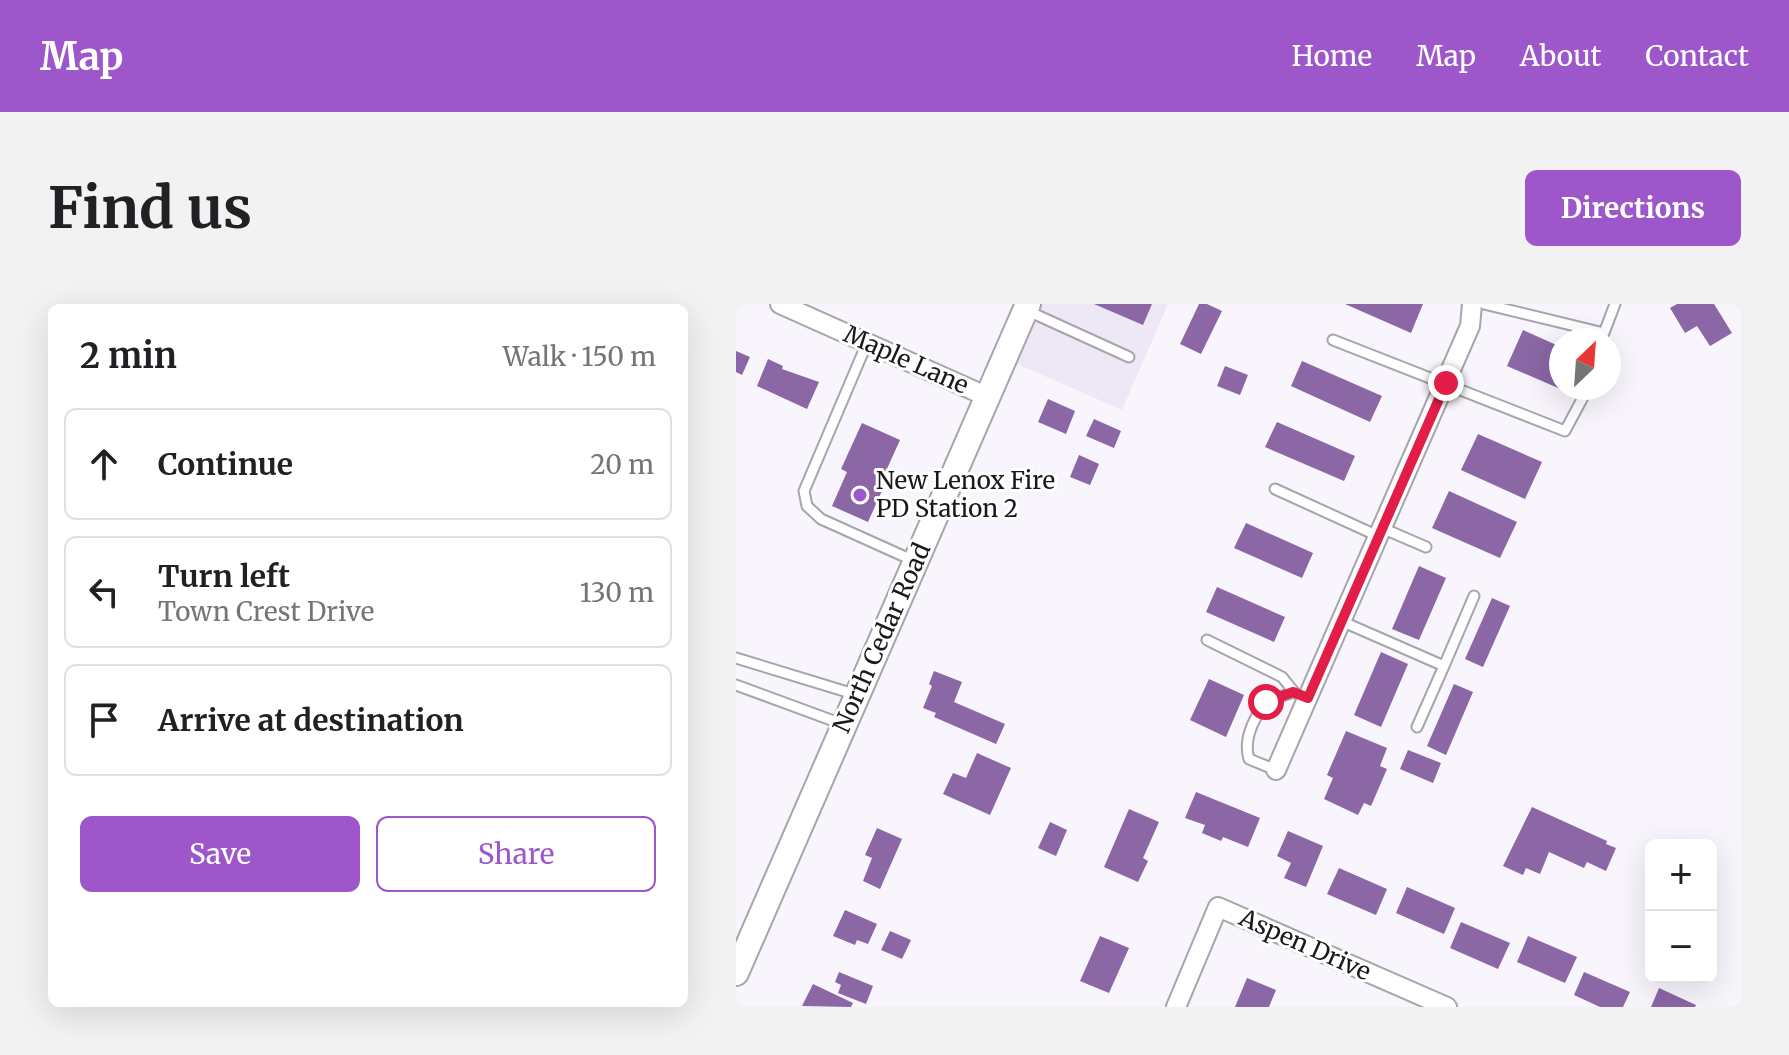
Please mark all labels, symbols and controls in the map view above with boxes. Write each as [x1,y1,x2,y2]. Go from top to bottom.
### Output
text: Map [40,33,124,80]
text: Home [1291,38,1372,74]
text: Map [1416,38,1476,74]
text: About [1520,38,1601,74]
text: Contact [1645,38,1749,74]
button: Directions [1525,170,1741,246]
text: Find us [48,173,252,243]
street label: Maple Lane [839,318,973,401]
north arrow [1549,328,1621,400]
text: 2 min [80,335,177,377]
text: Walk · 150 m [503,340,656,373]
route end [1428,365,1464,401]
icon: ahead [82,442,126,486]
text: Continue [158,445,293,483]
text: 20 m [590,448,654,481]
place label: New Lenox Fire PD Station 2 [876,465,1055,524]
marker: New Lenox Fire PD Station 2 [851,486,869,504]
street label: North Cedar Road [826,538,937,737]
text: Turn left [158,557,290,595]
icon: left [82,570,126,614]
text: 130 m [580,576,654,609]
text: Town Crest Drive [158,595,374,628]
route start [1248,684,1284,720]
icon: arrive [82,698,126,742]
text: Arrive at destination [158,701,464,739]
button: Save [80,816,360,892]
button: Share [376,816,656,892]
map controls [1645,839,1717,983]
button: + [1645,839,1717,911]
street label: Aspen Drive [1234,901,1376,987]
button: − [1645,911,1717,983]

